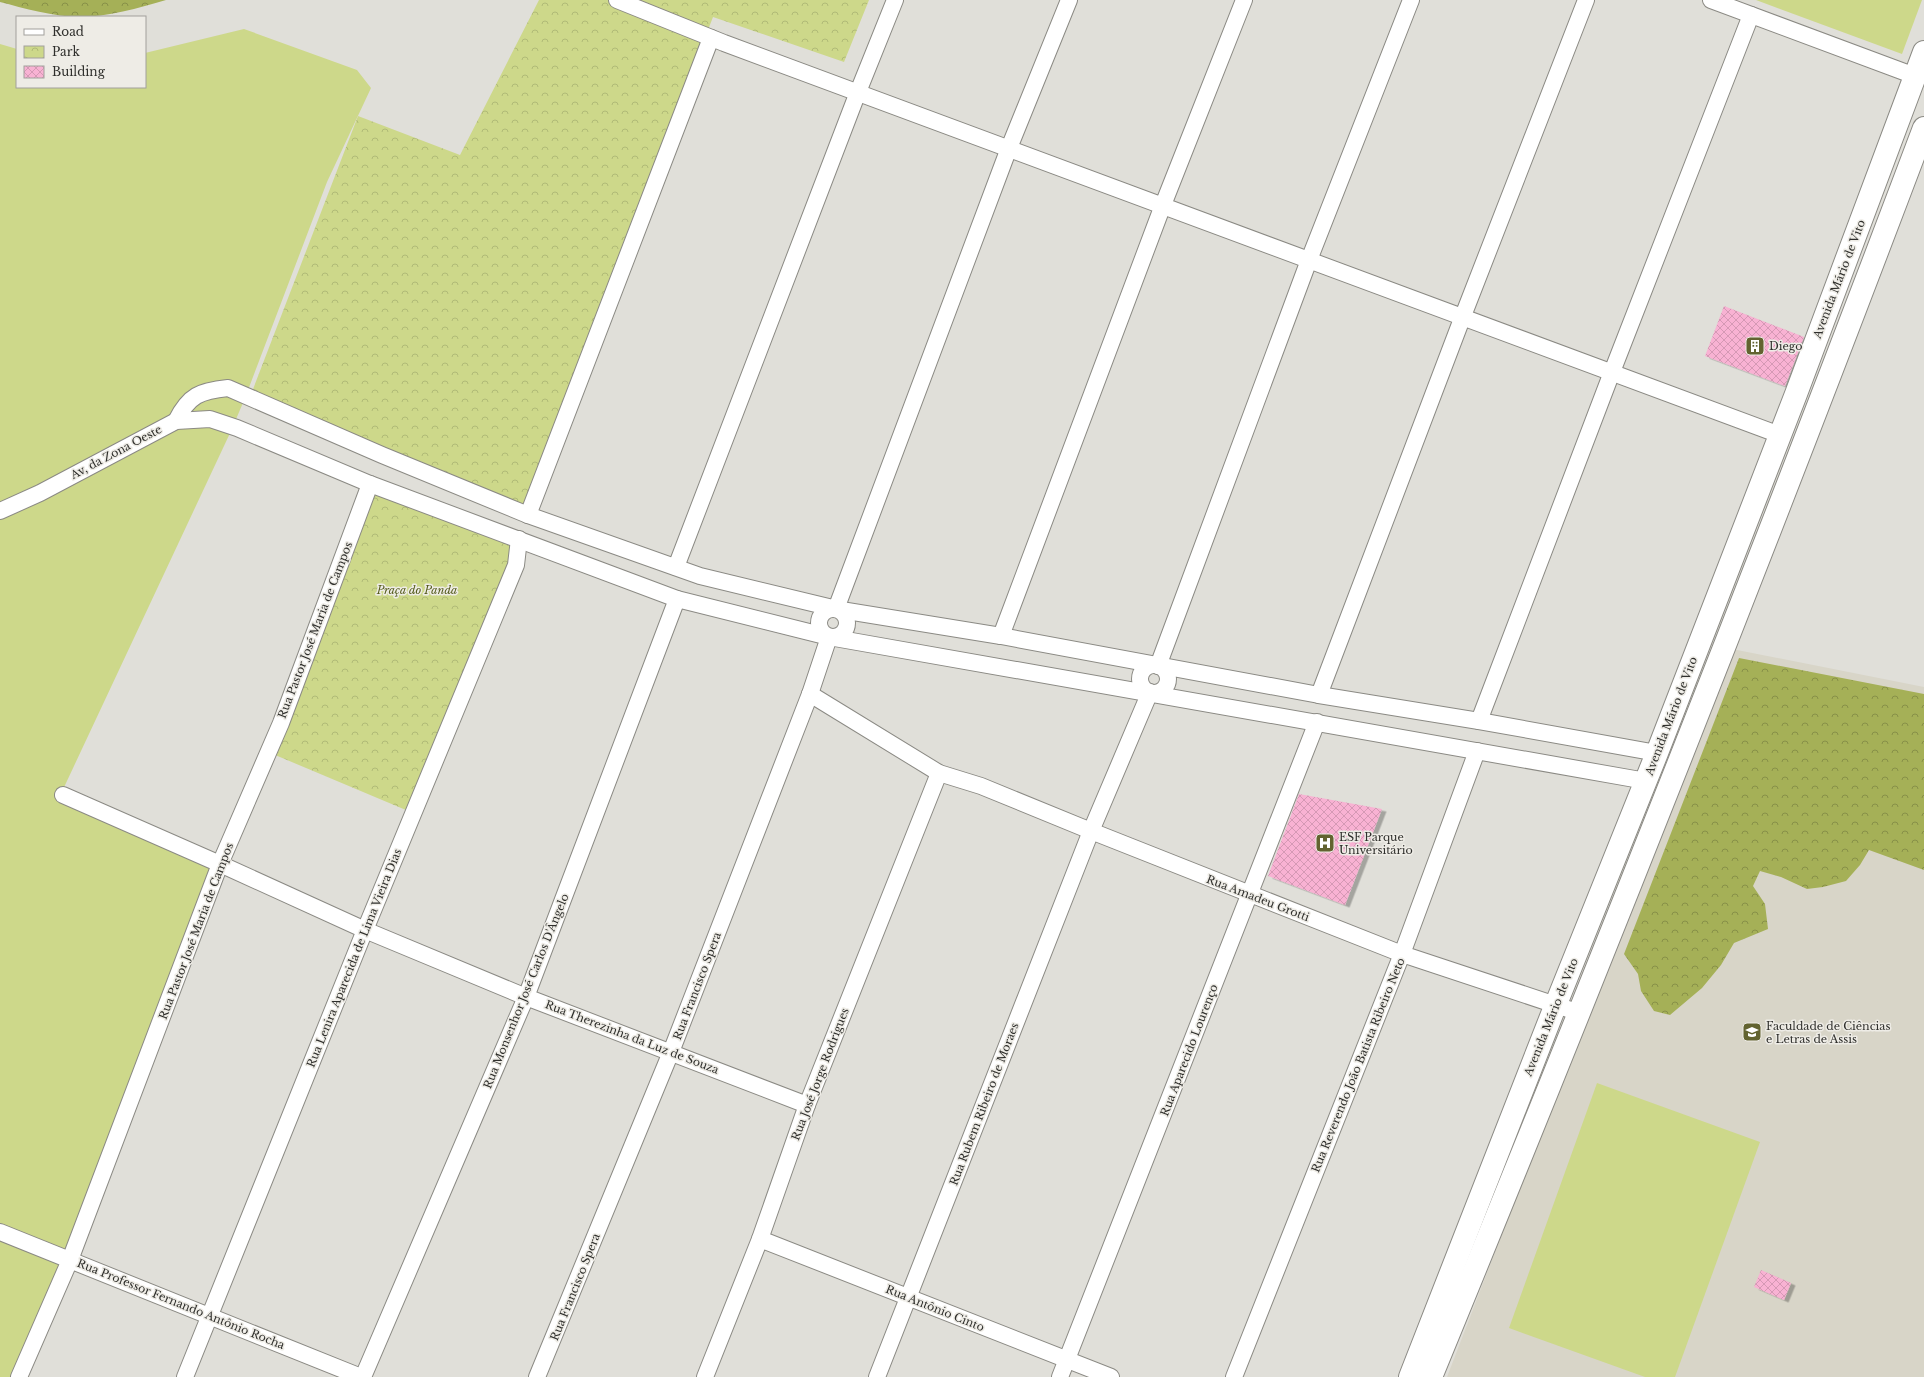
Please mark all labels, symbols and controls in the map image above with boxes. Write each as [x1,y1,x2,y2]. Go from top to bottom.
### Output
legend [16,16,146,88]
text: Road [52,24,84,39]
text: Park [52,44,80,59]
text: Building [52,64,106,79]
street label: Avenida Mário de Vito [1810,218,1868,341]
building icon: Diego [1744,335,1766,357]
place label: Diego [1769,339,1803,353]
street label: Av, da Zona Oeste [67,422,164,482]
street label: Rua Pastor José Maria de Campos [275,540,355,720]
park label: Praça do Panda [376,583,457,597]
street label: Avenida Mário de Vito [1642,655,1700,778]
place label: ESF Parque Universitário [1339,830,1413,857]
hospital icon: ESF Parque Universitário [1314,832,1336,854]
street label: Rua Pastor José Maria de Campos [156,841,236,1021]
street label: Rua Lenira Aparecida de Lima Vieira Dias [304,847,404,1069]
street label: Rua Amadeu Grotti [1204,872,1312,924]
street label: Rua Monsenhor José Carlos D'Ângelo [480,891,572,1091]
street label: Rua Francisco Spera [670,929,724,1042]
street label: Rua Reverendo João Batista Ribeiro Neto [1308,956,1408,1174]
street label: Avenida Mário de Vito [1521,956,1581,1079]
street label: Rua Aparecido Lourenço [1157,982,1221,1118]
street label: Rua Therezinha da Luz de Souza [543,997,722,1077]
street label: Rua José Jorge Rodrigues [788,1006,852,1142]
place label: Faculdade de Ciências e Letras de Assis [1766,1019,1890,1046]
street label: Rua Rubem Ribeiro de Moraes [946,1021,1022,1187]
school or university icon: Faculdade de Ciências e Letras de Assis [1741,1021,1763,1043]
street label: Rua Francisco Spera [547,1231,603,1343]
street label: Rua Professor Fernando Antônio Rocha [75,1256,288,1353]
street label: Rua Antônio Cinto [884,1282,986,1334]

